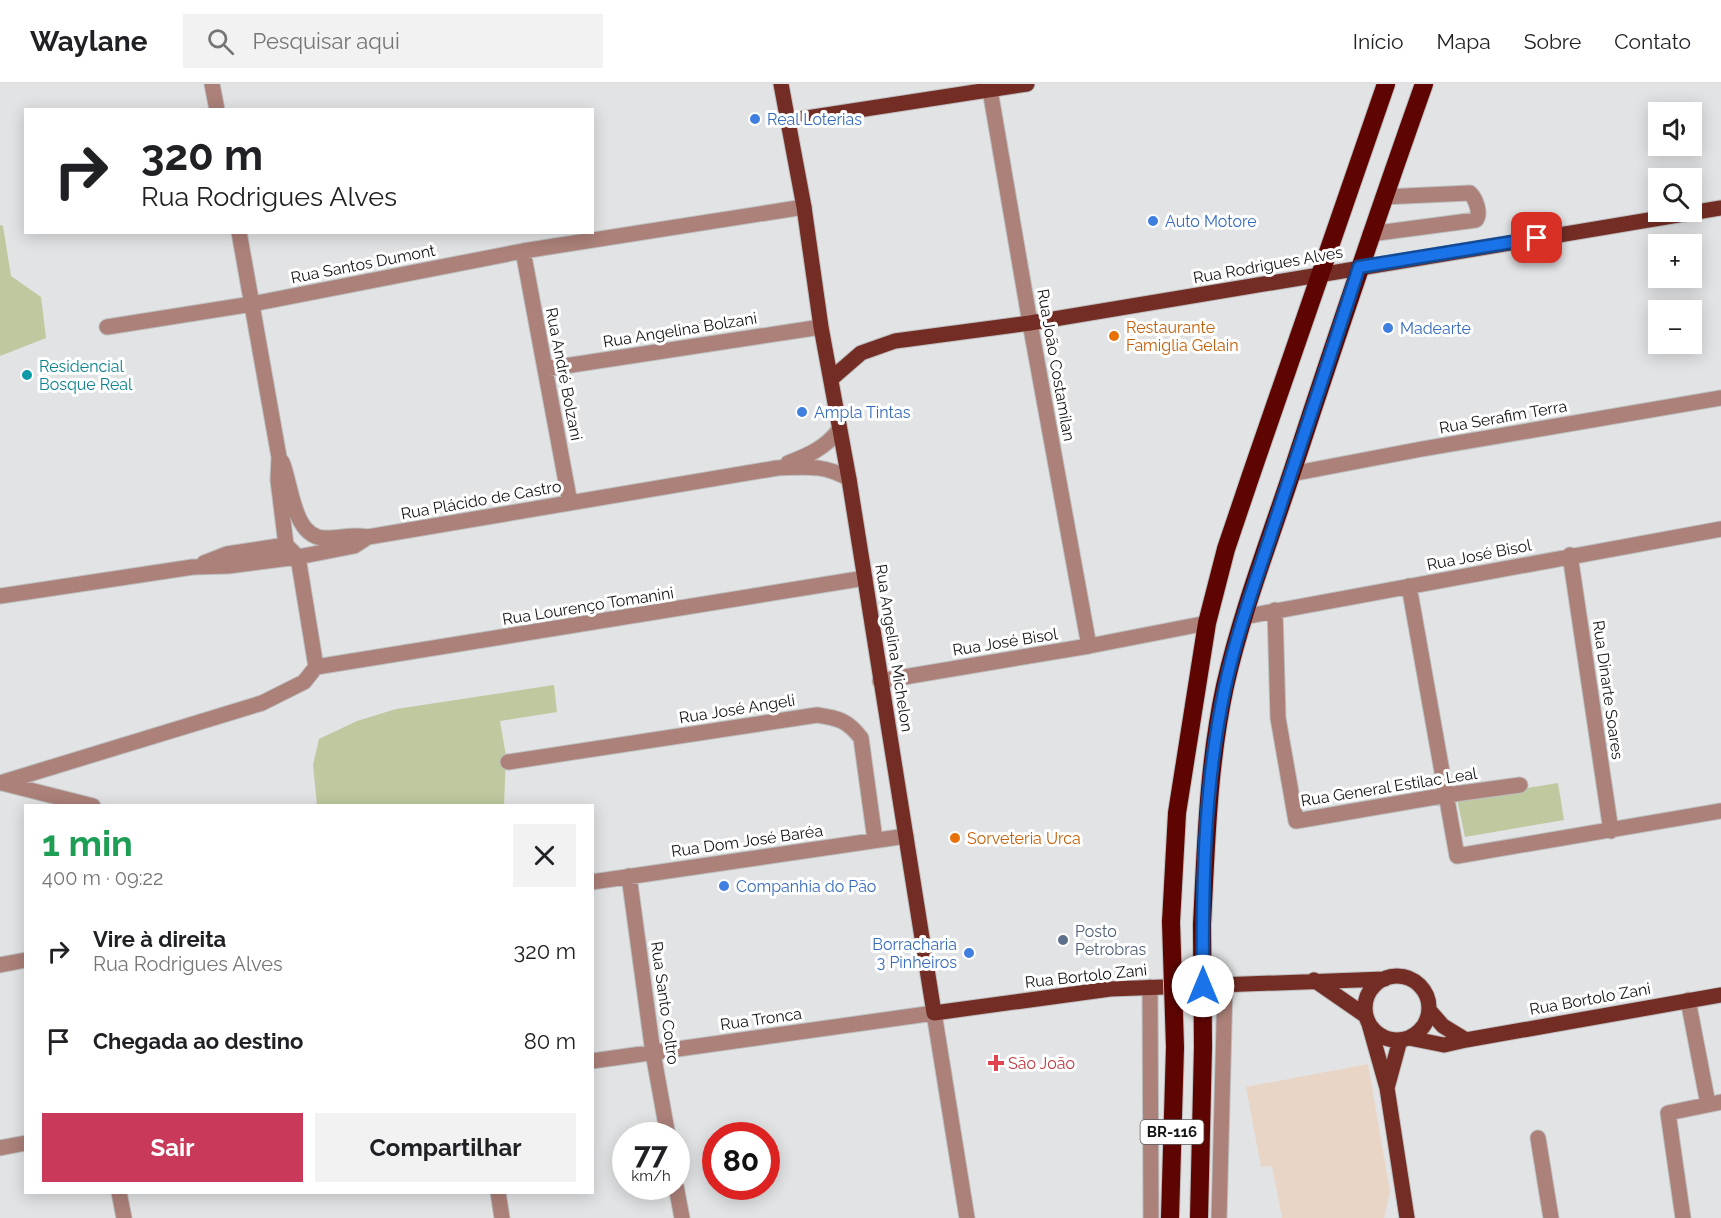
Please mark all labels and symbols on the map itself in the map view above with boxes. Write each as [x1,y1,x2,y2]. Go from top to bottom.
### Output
place label: Real Loterias [767,110,862,129]
marker: Real Loterias [748,112,762,126]
place label: Auto Motore [1165,212,1257,231]
pin [1511,212,1562,263]
marker: Auto Motore [1146,214,1160,228]
street label: Rua Santos Dumont [289,241,437,287]
street label: Rua Rodrigues Alves [1192,242,1345,288]
street label: Rua João Costamilan [1033,287,1079,443]
street label: Rua André Bolzani [542,306,586,442]
street label: Rua Angelina Bolzani [602,308,758,352]
place label: Restaurante Famiglia Gelain [1126,318,1239,355]
place label: Madearte [1400,319,1471,338]
marker: Madearte [1381,321,1395,335]
marker: Restaurante Famiglia Gelain [1107,329,1121,343]
place label: Residencial Bosque Real [39,357,133,394]
marker: Residencial Bosque Real [20,368,34,382]
street label: Rua Serafim Terra [1438,396,1568,438]
place label: Ampla Tintas [814,403,911,422]
marker: Ampla Tintas [795,405,809,419]
street label: Rua Plácido de Castro [399,477,563,523]
street label: Rua José Bisol [1425,535,1534,574]
street label: Rua Angelina Michelon [871,563,917,733]
street label: Rua Lourenço Tomanini [501,583,675,629]
street label: Rua Dinarte Soares [1589,619,1627,761]
street label: Rua José Bisol [951,624,1060,660]
street label: Rua José Angeli [678,690,796,728]
street label: Rua General Estilac Leal [1299,764,1479,810]
street label: Rua Dom José Baréa [670,821,824,861]
place label: Sorveteria Urca [967,829,1081,848]
marker: Sorveteria Urca [948,831,962,845]
place label: Companhia do Pão [736,877,876,896]
marker: Companhia do Pão [717,879,731,893]
place label: Posto Petrobras [1075,922,1147,959]
marker: Posto Petrobras [1056,933,1070,947]
place label: Borracharia 3 Pinheiros [872,935,957,972]
street label: Rua Santo Coltro [647,940,683,1066]
marker: Borracharia 3 Pinheiros [962,946,976,960]
position arrow [1171,954,1235,1018]
street label: Rua Bortolo Zani [1024,960,1148,992]
street label: Rua Bortolo Zani [1528,979,1652,1019]
street label: Rua Tronca [719,1004,803,1034]
place label: São João [1008,1054,1075,1073]
marker: São João [989,1056,1003,1070]
road number: BR-116 [1140,1120,1204,1144]
speed limit sign: 80 [702,1122,780,1200]

